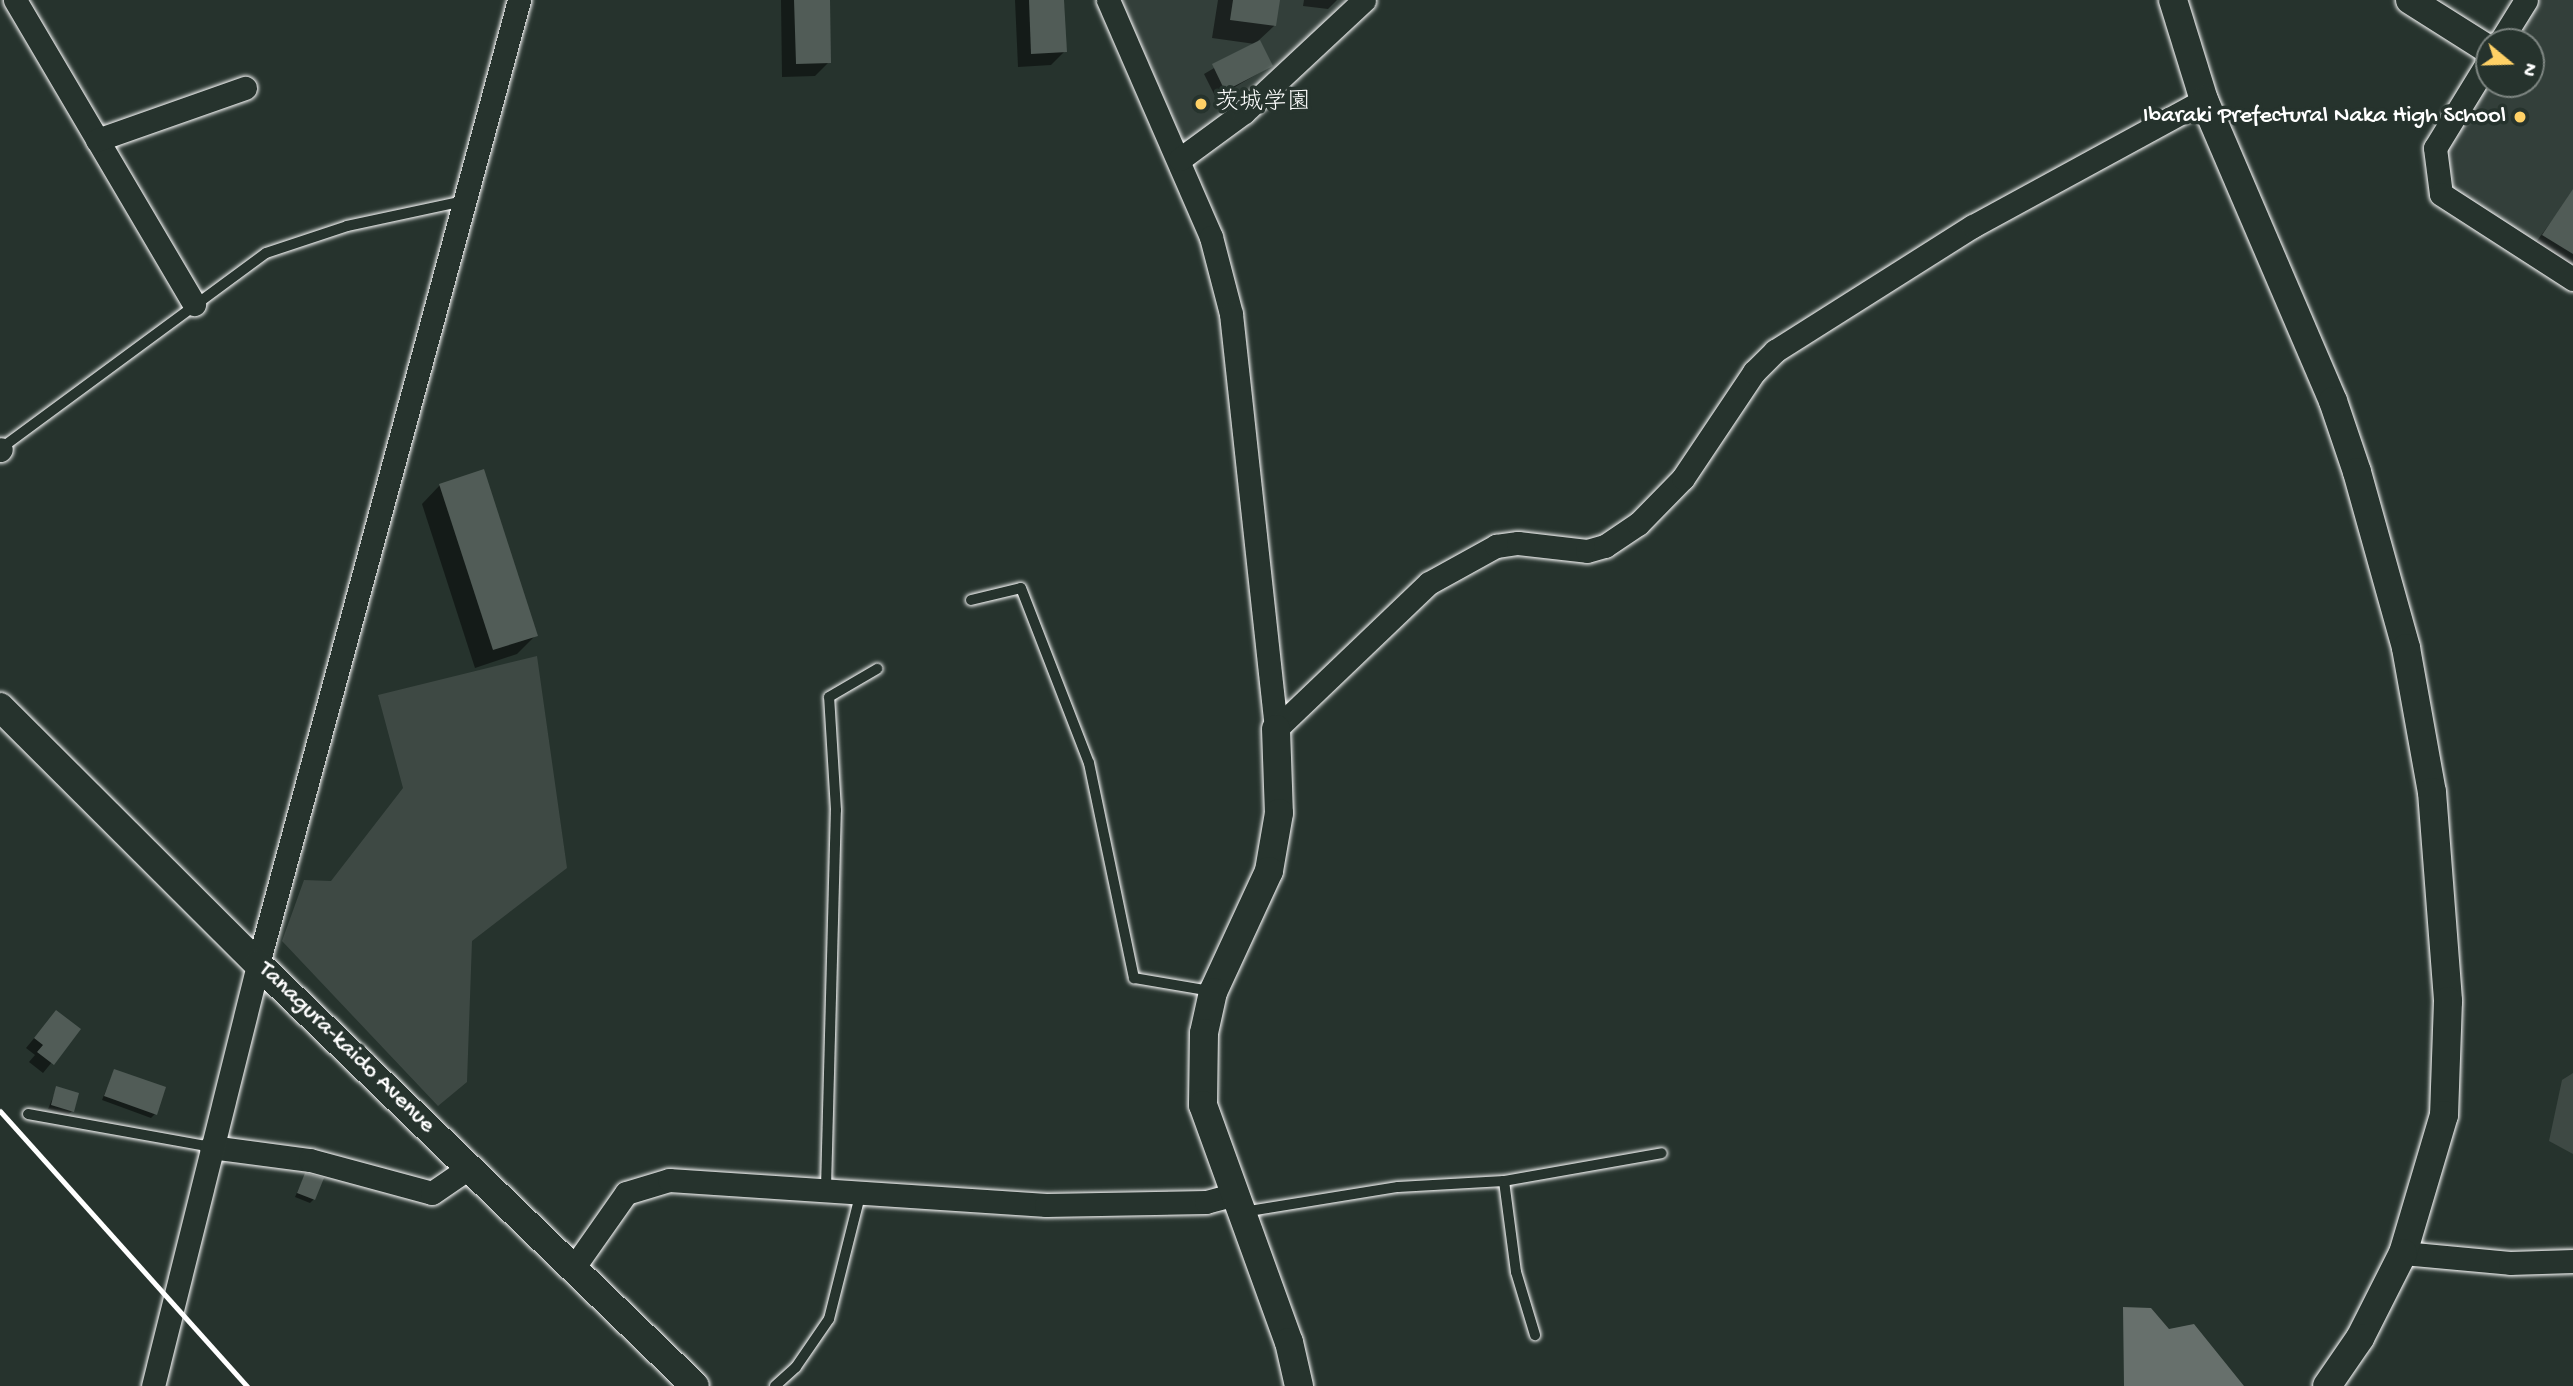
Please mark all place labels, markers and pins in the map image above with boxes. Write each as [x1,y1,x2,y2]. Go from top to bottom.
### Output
place label: 茨城学園 [1215,90,1311,118]
marker: 茨城学園 [1193,96,1209,112]
place label: Ibaraki Prefectural Naka High School [2143,103,2506,131]
marker: Ibaraki Prefectural Naka High School [2512,109,2528,125]

